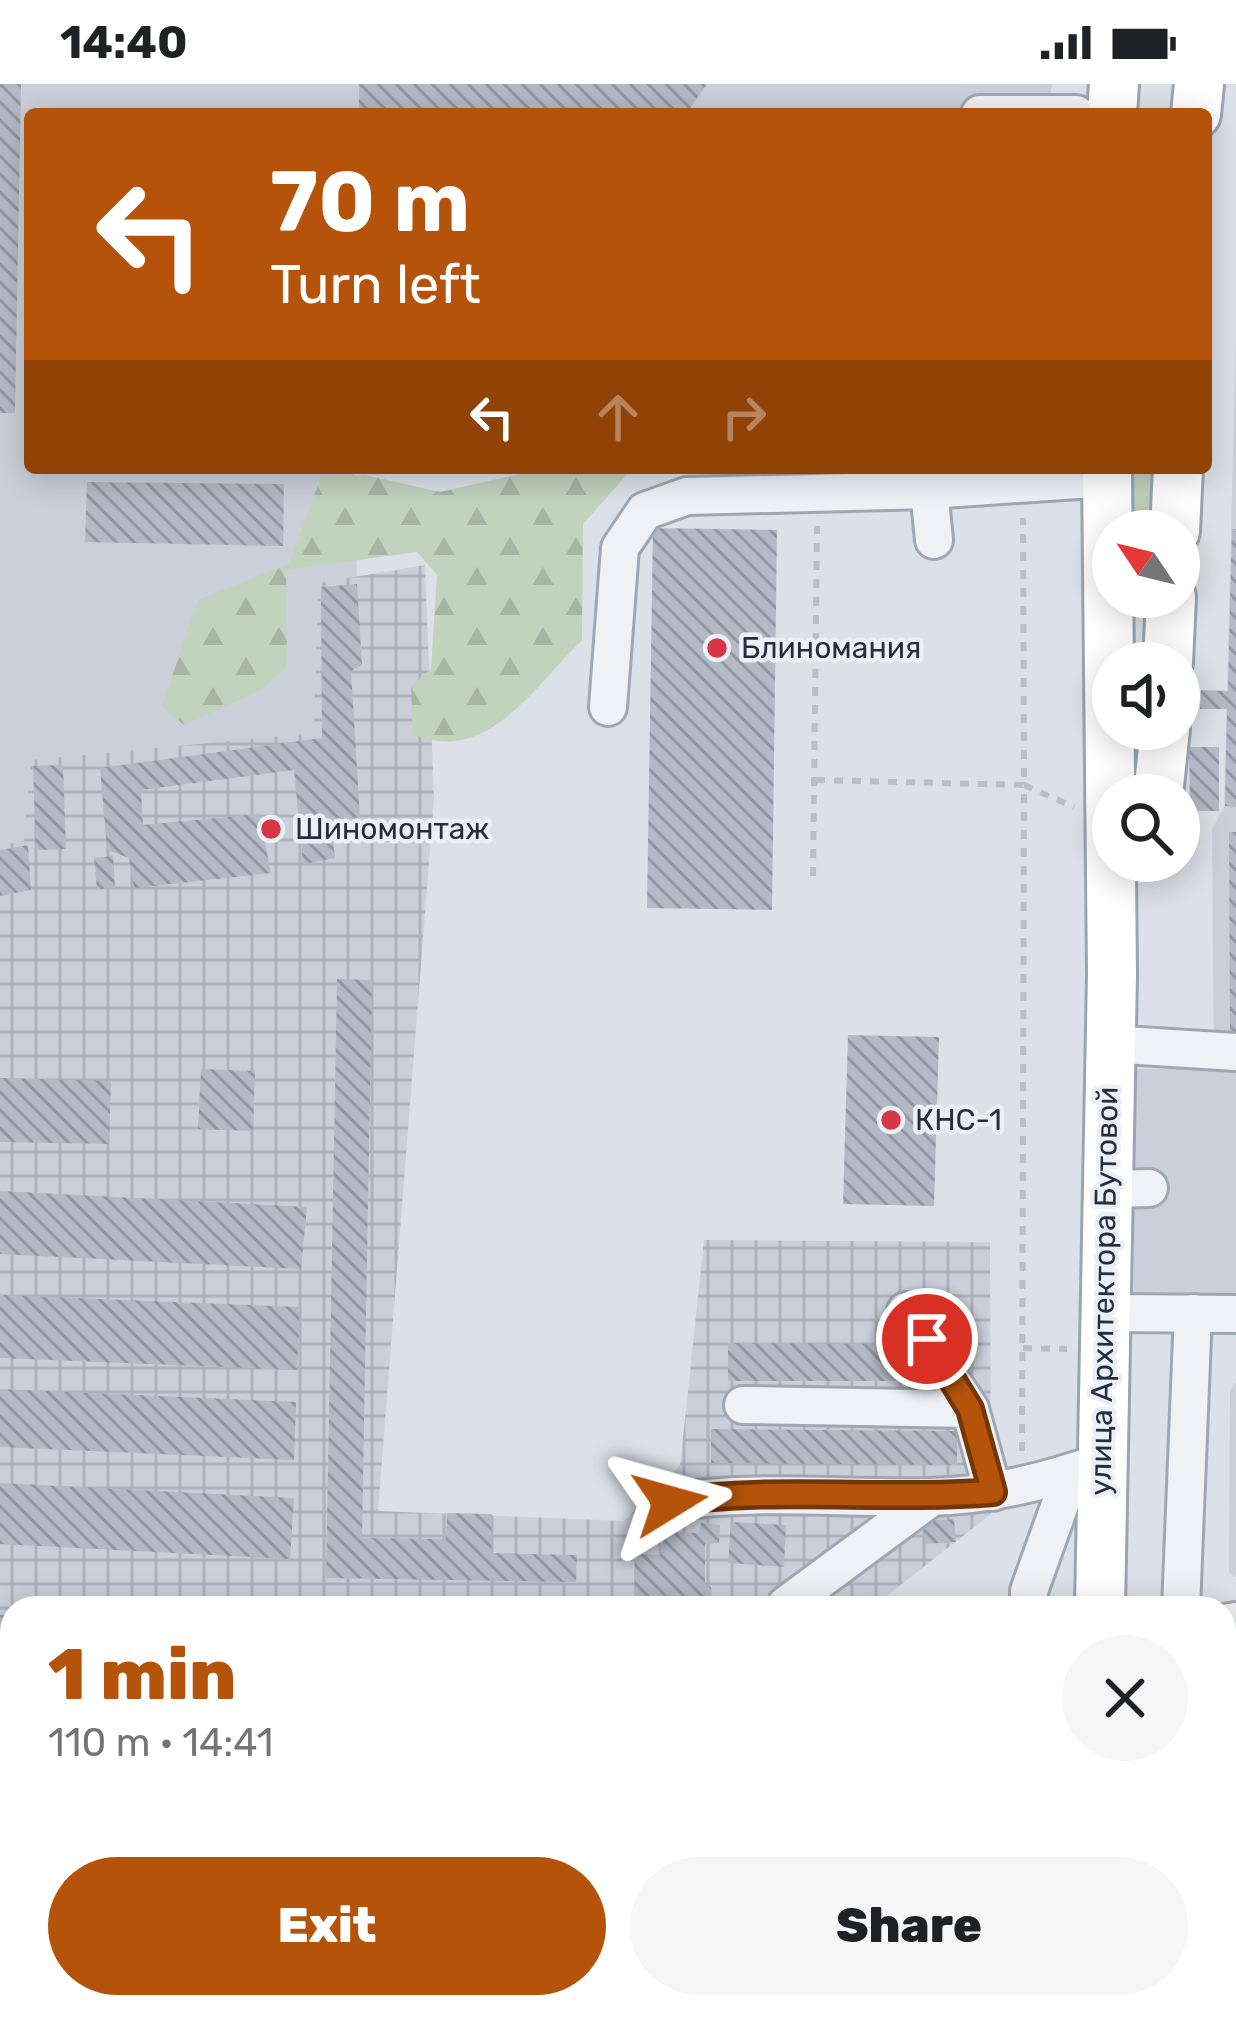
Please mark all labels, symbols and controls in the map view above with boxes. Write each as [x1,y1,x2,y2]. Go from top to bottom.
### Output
text: 14:40 [60,16,188,69]
text: 70 m [270,152,470,252]
icon: left [72,156,228,312]
text: Turn left [270,253,481,317]
icon: left [459,384,525,450]
icon: ahead [585,384,651,450]
icon: right [711,384,777,450]
north arrow [1092,510,1200,618]
map controls [1092,510,1200,882]
place label: Блиномания [741,630,921,666]
marker: Блиномания [704,635,730,661]
button: sound [1092,642,1200,750]
button: search [1092,774,1200,882]
place label: Шиномонтаж [295,811,489,847]
marker: Шиномонтаж [258,816,284,842]
street label: улица Архитектора Бутовой [1082,1086,1126,1496]
place label: КНС-1 [915,1102,1002,1138]
marker: КНС-1 [878,1107,904,1133]
pin [876,1288,978,1390]
icon: arrive [894,1306,960,1372]
position arrow [607,1439,733,1565]
text: 1 min [48,1632,236,1717]
button: close [1062,1635,1188,1761]
text: 110 m · 14:41 [48,1720,273,1766]
button: Exit [48,1857,606,1995]
button: Share [630,1857,1188,1995]

